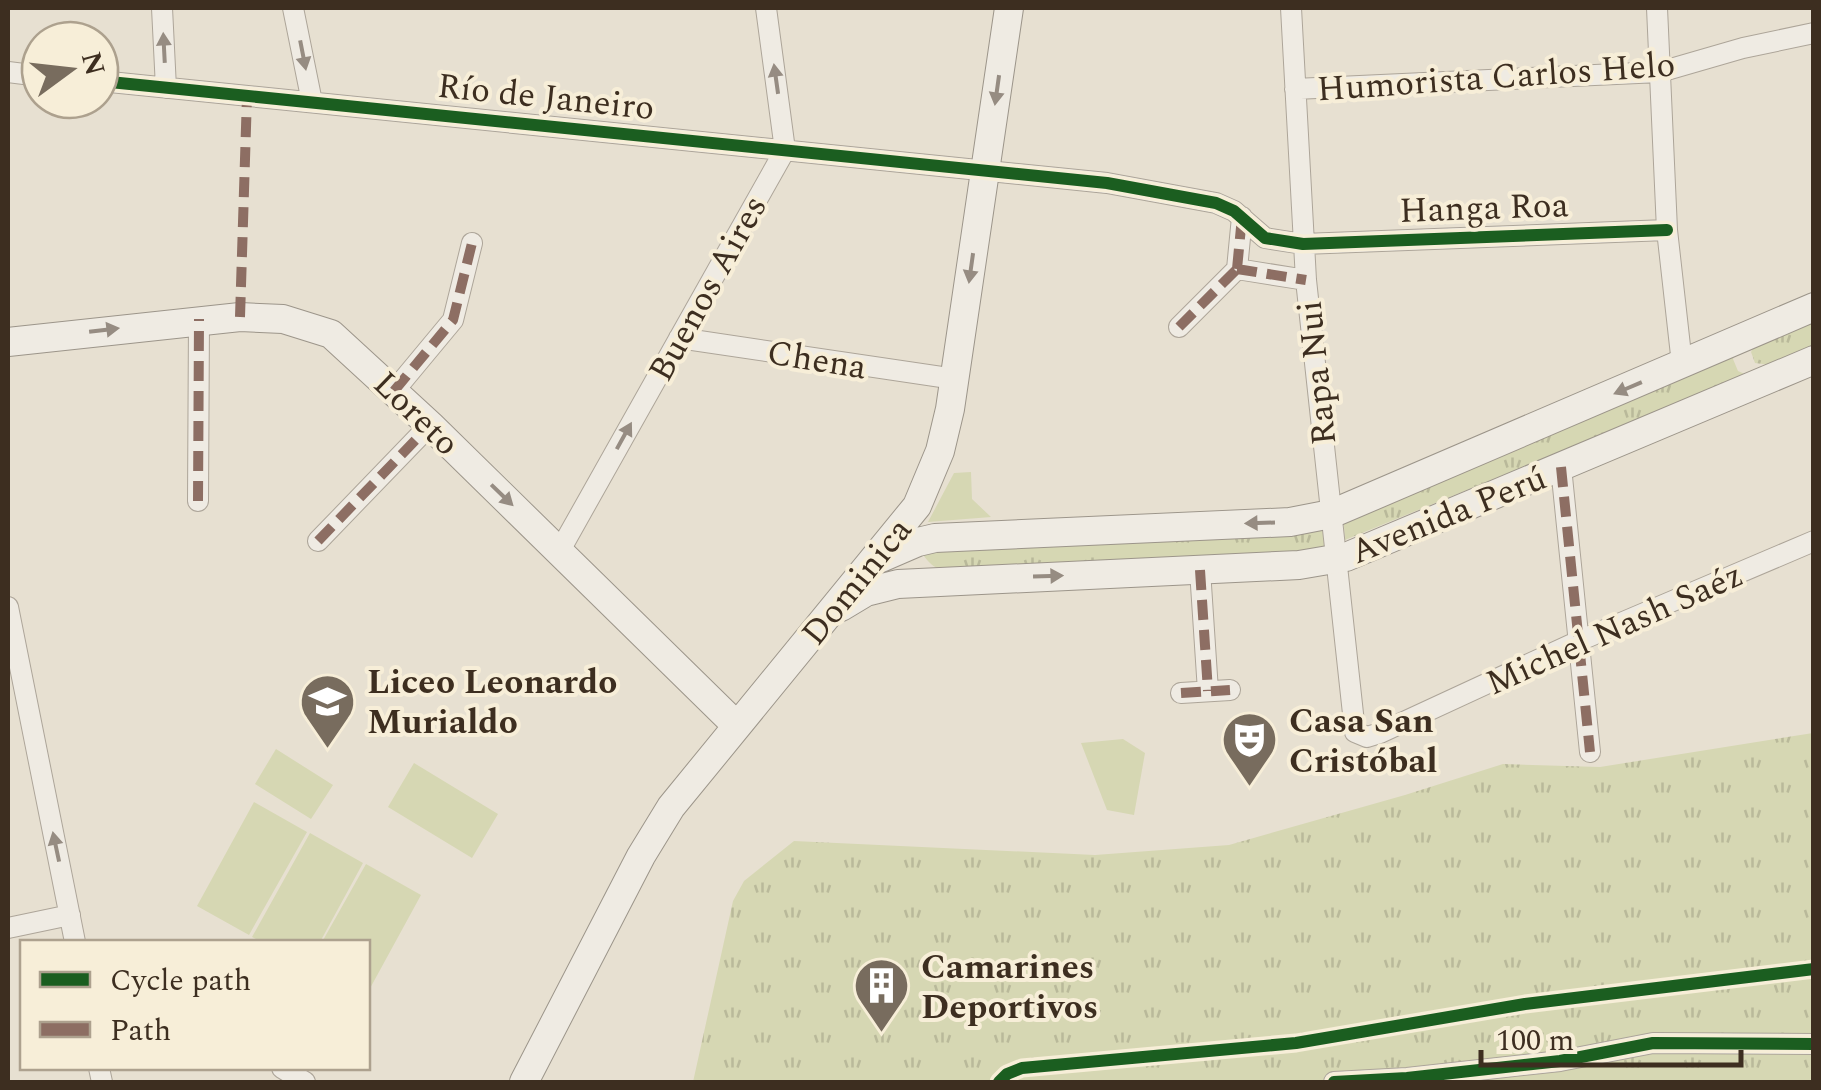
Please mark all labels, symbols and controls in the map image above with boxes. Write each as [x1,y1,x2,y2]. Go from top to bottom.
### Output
north arrow [20,20,120,120]
one-way arrow [156,31,172,63]
street label: Humorista Carlos Helo [1315,39,1677,116]
one-way arrow [295,40,311,71]
text: N [69,47,116,81]
street label: Río de Janeiro [435,60,657,135]
one-way arrow [767,62,783,94]
one-way arrow [989,74,1004,106]
street label: Hanga Roa [1398,179,1570,238]
street label: Buenos Aires [635,186,781,392]
one-way arrow [963,253,978,285]
street label: Rapa Nui [1284,298,1351,448]
one-way arrow [89,322,121,338]
street label: Chena [763,326,870,394]
street label: Loreto [360,359,471,469]
one-way arrow [1613,380,1643,396]
one-way arrow [615,422,632,451]
street label: Avenida Perú [1343,452,1555,579]
one-way arrow [489,483,513,507]
street label: Dominica [789,506,926,658]
one-way arrow [1243,516,1275,532]
street label: Michel Nash Saéz [1477,549,1752,710]
one-way arrow [1033,568,1064,584]
place label: Liceo Leonardo Murialdo [367,656,617,749]
school or university icon: Liceo Leonardo Murialdo [298,671,358,750]
place label: Casa San Cristóbal [1289,695,1438,788]
theatre icon: Casa San Cristóbal [1220,710,1280,789]
one-way arrow [48,831,64,862]
legend [20,940,370,1070]
place label: Camarines Deportivos [921,941,1098,1034]
building icon: Camarines Deportivos [852,956,912,1035]
text: Cycle path [110,958,251,1004]
scale bar [1481,1005,1741,1067]
text: Path [110,1008,171,1054]
text: 100 m [1496,1018,1574,1064]

